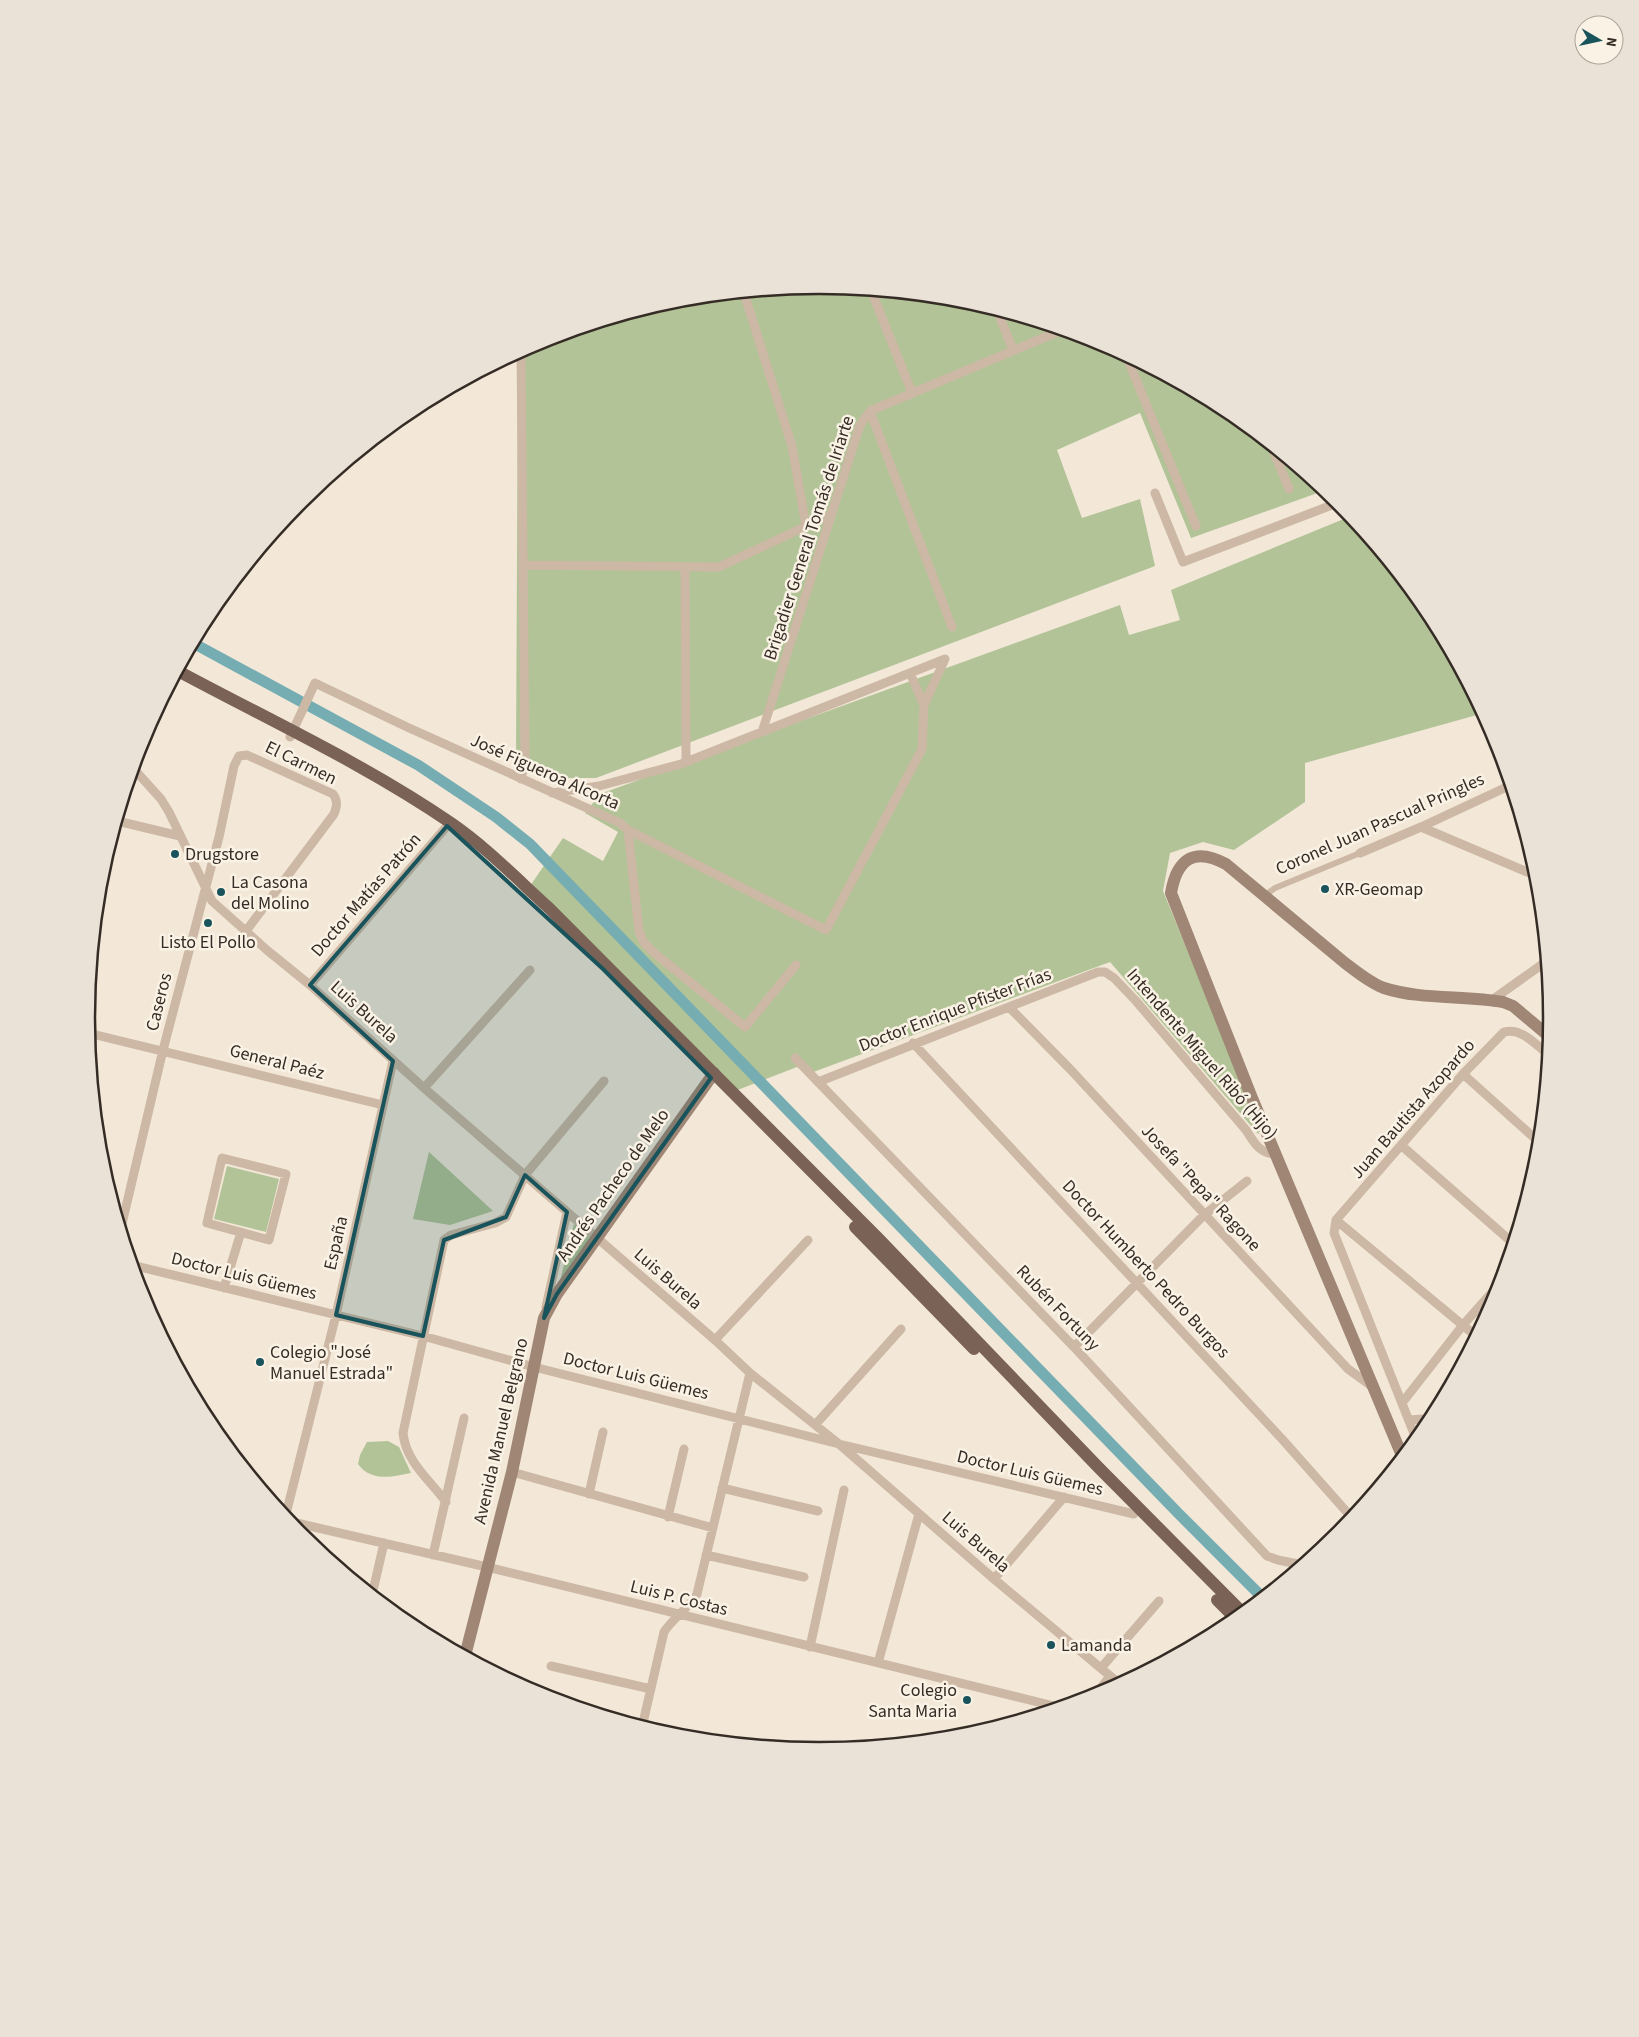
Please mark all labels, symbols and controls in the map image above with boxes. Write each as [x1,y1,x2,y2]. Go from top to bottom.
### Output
north arrow [1574,15,1624,65]
text: N [1600,36,1621,48]
street label: Brigadier General Tomás de Iriarte [758,413,860,663]
street label: José Figueroa Alcorta [466,728,624,816]
street label: El Carmen [261,735,341,791]
street label: Coronel Juan Pascual Pringles [1272,767,1488,881]
street label: Doctor Matías Patrón [305,828,427,962]
place label: Drugstore [185,842,259,867]
marker: Drugstore [169,848,181,860]
place label: La Casona del Molino [231,870,310,916]
place label: XR-Geomap [1335,877,1423,902]
marker: XR-Geomap [1319,883,1331,895]
marker: La Casona del Molino [215,886,227,898]
marker: Listo El Pollo [202,917,214,929]
place label: Listo El Pollo [160,930,256,955]
street label: Doctor Enrique Pfister Frías [855,962,1055,1058]
street label: Intendente Miguel Ribó (Hijo) [1121,963,1283,1145]
street label: Caseros [140,970,178,1034]
street label: Luis Burela [325,975,403,1049]
street label: Juan Bautista Azopardo [1345,1034,1481,1184]
street label: General Paéz [227,1038,327,1086]
street label: Andrés Pacheco de Melo [551,1104,675,1266]
street label: Josefa "Pepa" Ragone [1135,1119,1267,1257]
street label: Doctor Humberto Pedro Burgos [1056,1174,1236,1364]
street label: España [318,1214,354,1272]
street label: Luis Burela [628,1242,708,1316]
street label: Doctor Luis Güemes [168,1246,320,1306]
street label: Rubén Fortuny [1010,1259,1106,1357]
street label: Avenida Manuel Belgrano [467,1335,535,1527]
place label: Colegio "José Manuel Estrada" [270,1340,393,1386]
street label: Doctor Luis Güemes [560,1346,712,1406]
marker: Colegio "José Manuel Estrada" [254,1356,266,1368]
street label: Doctor Luis Güemes [954,1444,1106,1502]
street label: Luis Burela [936,1505,1016,1579]
street label: Luis P. Costas [628,1574,730,1622]
place label: Lamanda [1061,1633,1132,1658]
marker: Lamanda [1045,1639,1057,1651]
place label: Colegio Santa Maria [868,1678,957,1724]
marker: Colegio Santa Maria [961,1694,973,1706]

